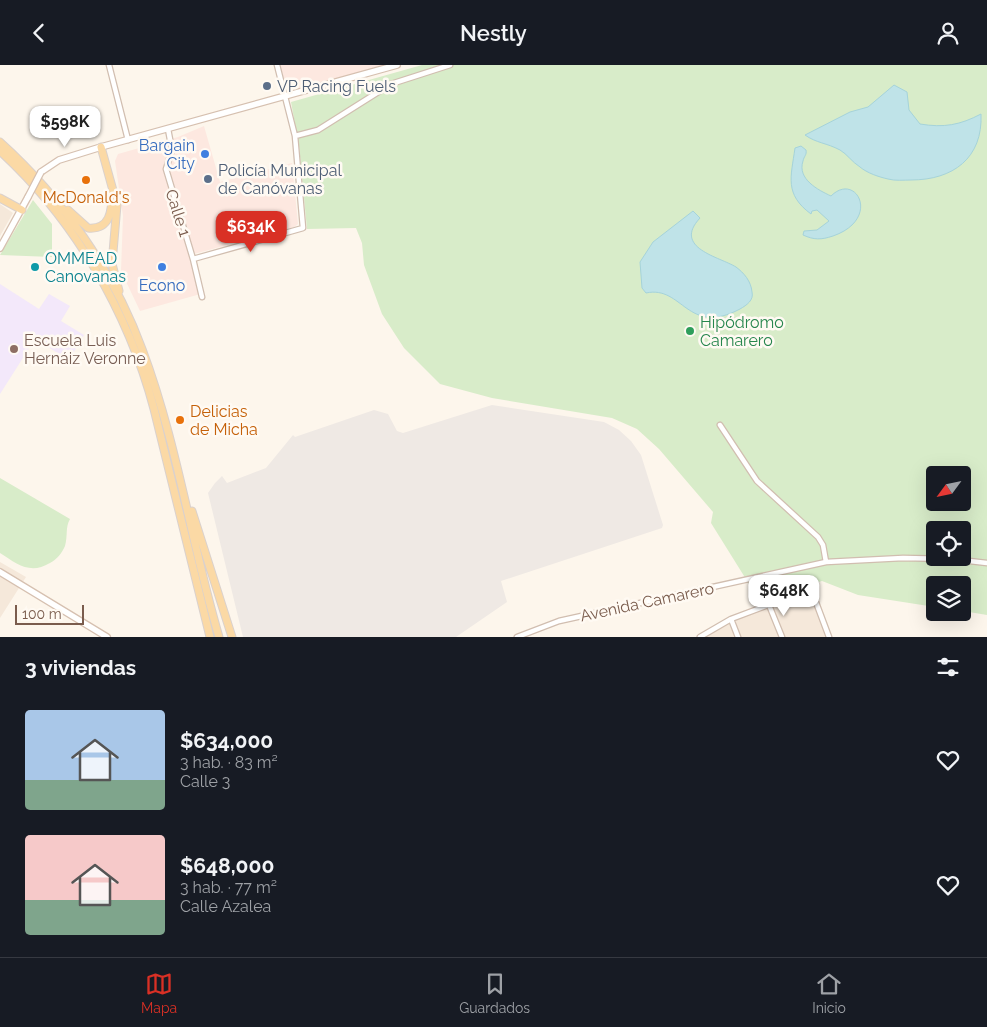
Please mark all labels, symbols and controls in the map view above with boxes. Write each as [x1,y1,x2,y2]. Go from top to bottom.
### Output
icon: back [25,19,53,47]
icon: person [934,19,962,47]
text: Nestly [460,20,527,46]
place label: VP Racing Fuels [277,77,396,96]
marker: VP Racing Fuels [261,80,273,92]
pin: $598K [30,106,100,148]
text: $598K [41,112,89,131]
place label: Bargain City [139,136,195,173]
marker: Bargain City [199,148,211,160]
place label: Policía Municipal de Canóvanas [218,161,342,198]
marker: Policía Municipal de Canóvanas [202,173,214,185]
marker: McDonald's [80,174,92,186]
street label: Calle 1 [161,187,195,239]
place label: McDonald's [43,188,130,207]
pin: $634K [216,211,286,253]
text: $634K [227,217,275,236]
place label: OMMEAD Canovanas [45,249,126,286]
marker: OMMEAD Canovanas [29,261,41,273]
marker: Econo [156,261,168,273]
place label: Econo [139,276,185,295]
place label: Hipódromo Camarero [700,313,784,350]
marker: Hipódromo Camarero [684,325,696,337]
place label: Escuela Luis Hernáiz Veronne [24,331,146,368]
marker: Escuela Luis Hernáiz Veronne [8,343,20,355]
place label: Delicias de Micha [190,402,258,439]
marker: Delicias de Micha [174,414,186,426]
north arrow [926,466,971,511]
map controls [926,466,971,621]
button: locate [926,521,971,566]
pin: $648K [749,575,819,617]
button: layers [926,576,971,621]
street label: Avenida Camarero [578,579,716,625]
text: $648K [759,581,809,600]
scale bar [15,602,84,625]
text: 100 m [22,606,62,622]
icon: filters [934,653,962,681]
text: 3 viviendas [25,655,136,680]
text: $634,000 [180,728,273,753]
icon: home [65,730,125,790]
icon: heart [934,746,962,774]
text: 3 hab. · 83 m² [180,753,278,772]
text: Calle 3 [180,772,230,791]
text: $648,000 [180,853,274,878]
icon: home [65,855,125,915]
icon: heart [934,871,962,899]
text: 3 hab. · 77 m² [180,878,277,897]
text: Calle Azalea [180,897,271,916]
tab: Mapa [141,970,177,1016]
tab: Guardados [459,970,530,1016]
tab: Inicio [812,970,846,1016]

